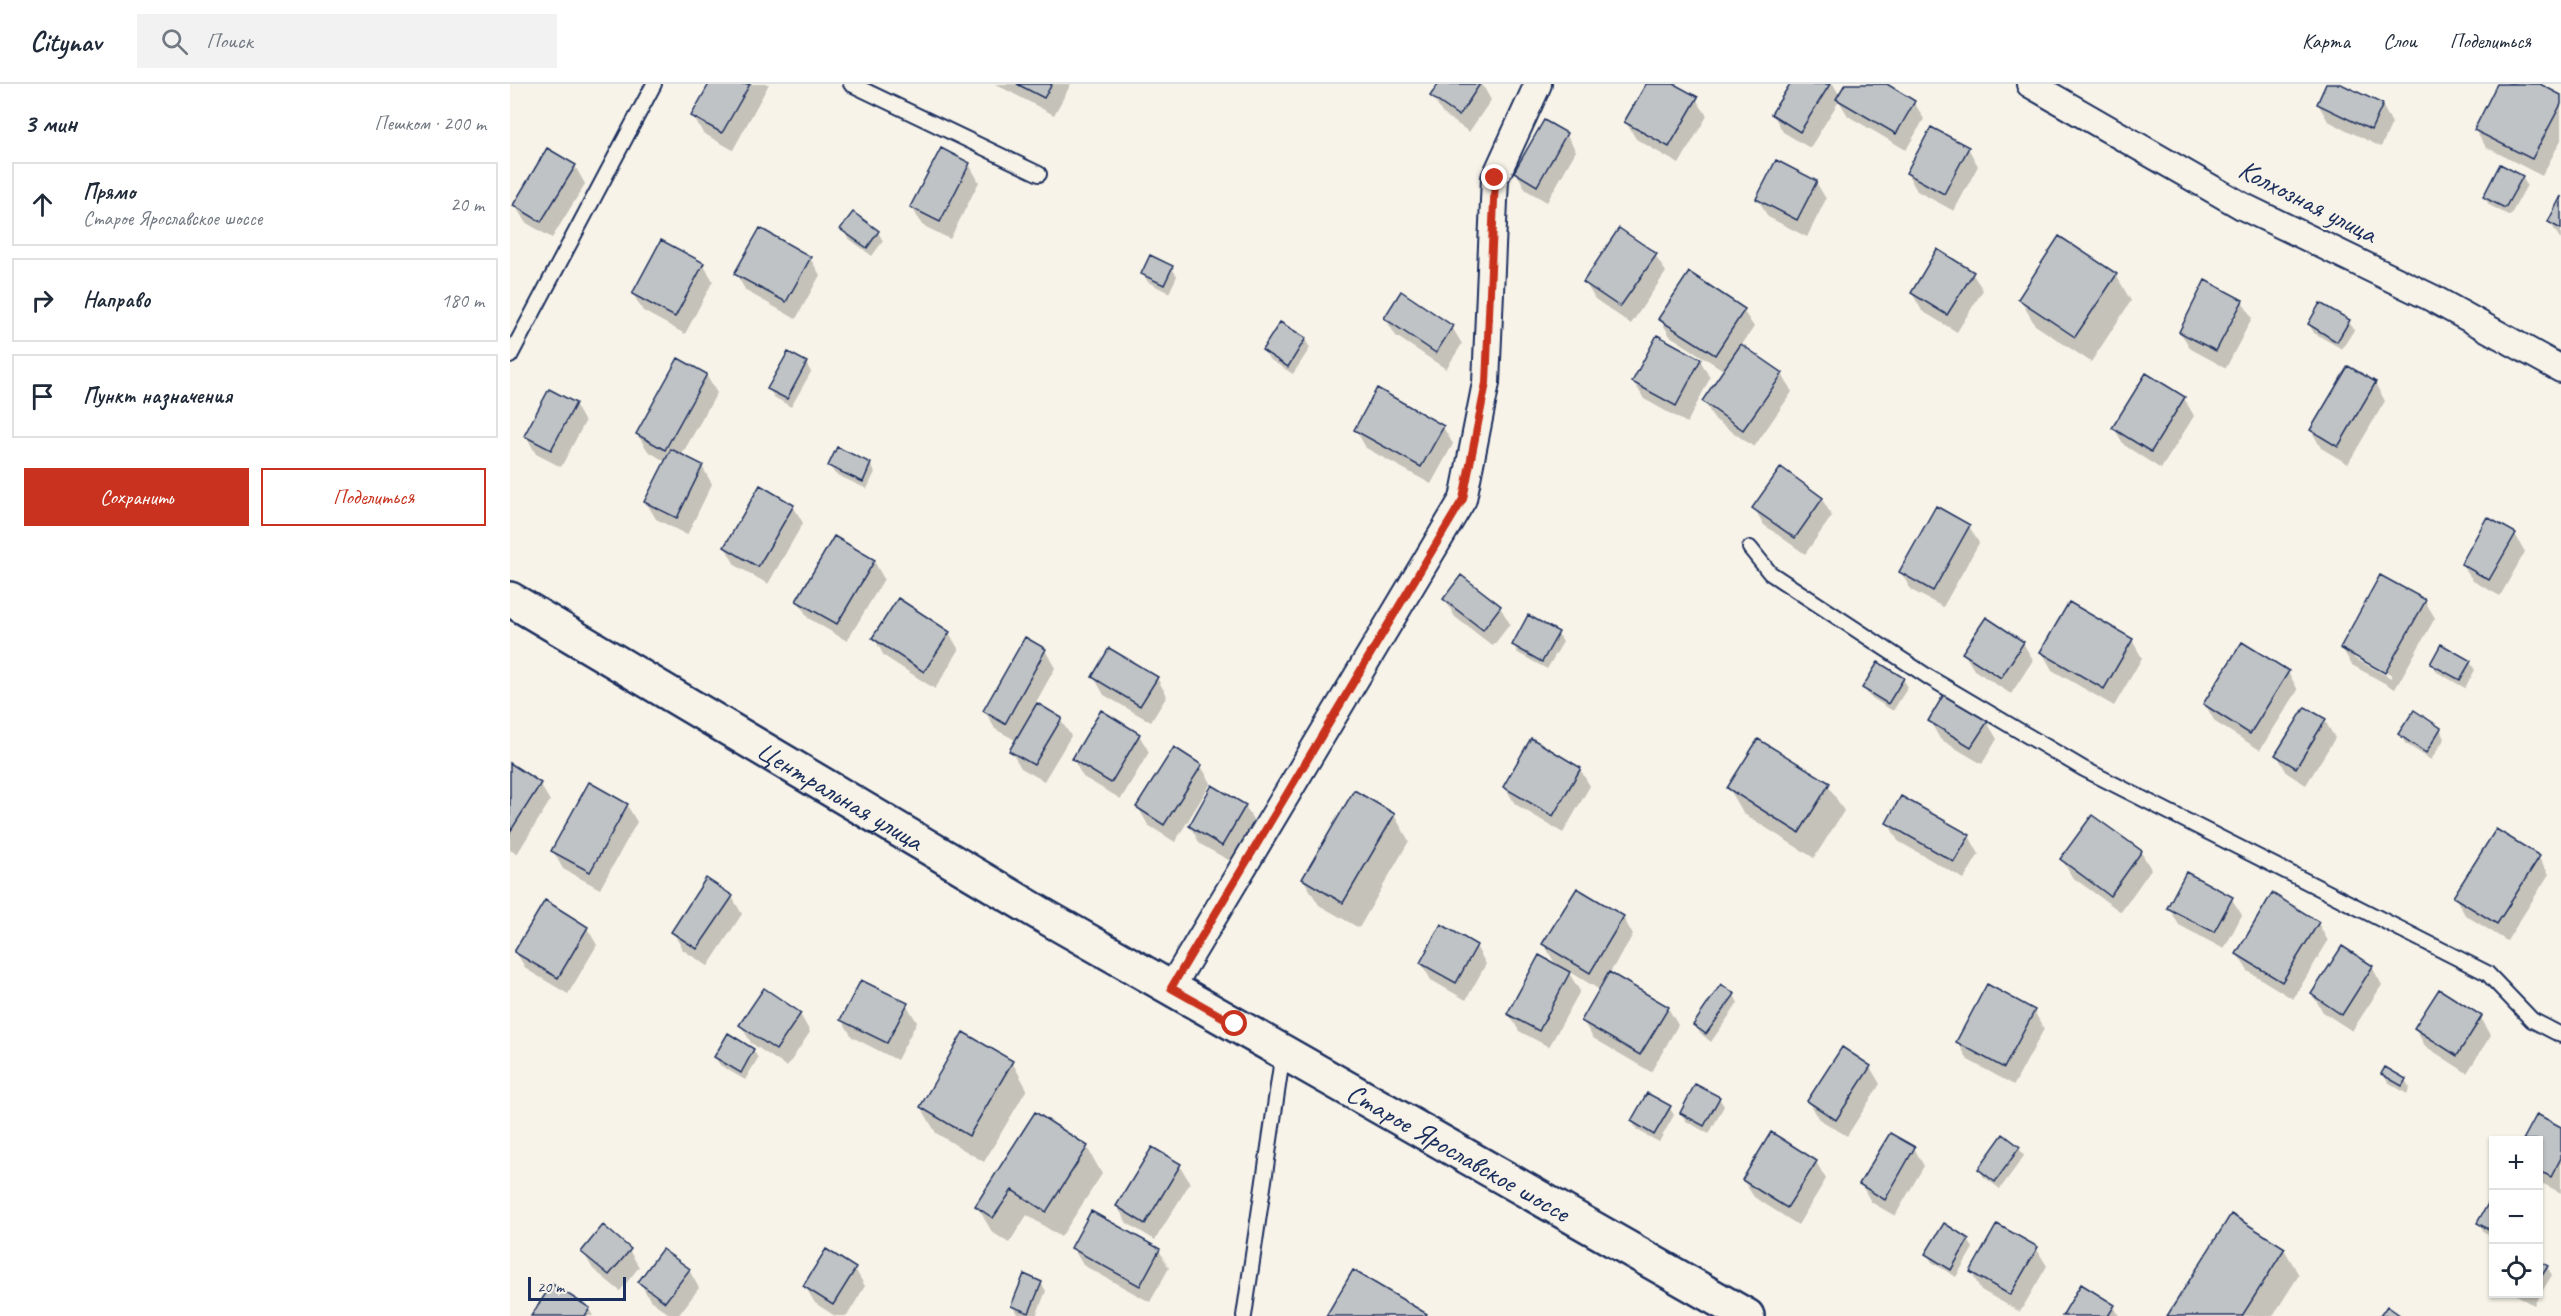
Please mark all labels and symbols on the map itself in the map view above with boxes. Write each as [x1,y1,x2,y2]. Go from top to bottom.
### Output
street label: Колхозная улица [2233,151,2384,252]
route end [1481,164,1507,190]
street label: Центральная улица [751,732,931,859]
route start [1221,1010,1247,1036]
street label: Старое Ярославское шоссе [1341,1075,1578,1230]
scale bar [528,1274,626,1302]

